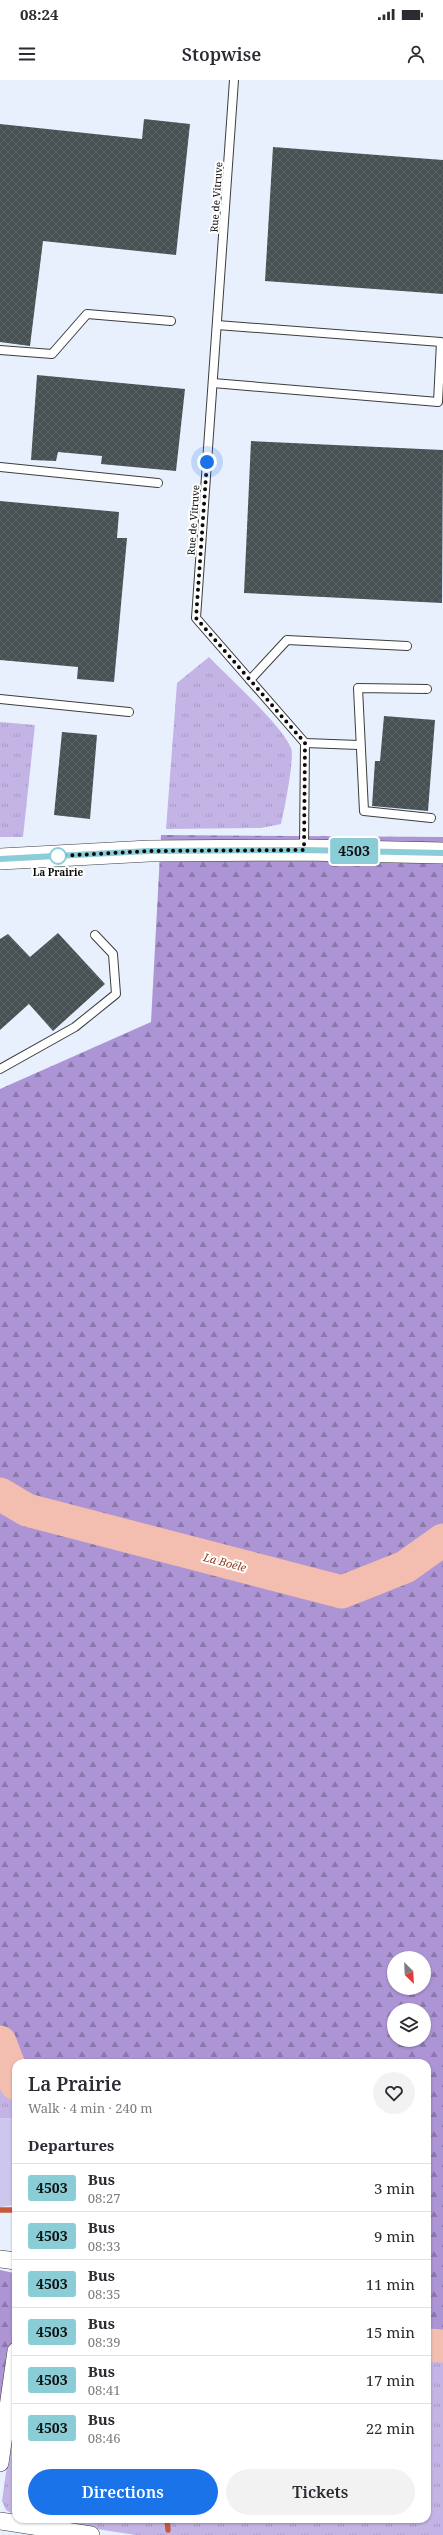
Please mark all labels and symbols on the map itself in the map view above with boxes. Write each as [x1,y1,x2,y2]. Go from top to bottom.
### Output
street label: Rue de Vitruve [207,161,225,233]
your location [197,452,217,472]
street label: Rue de Vitruve [184,484,202,556]
line badge: 4503 [326,838,382,864]
marker: La Prairie [49,847,67,865]
place label: La Prairie [33,865,84,879]
water label: La Boële [201,1549,249,1575]
north arrow [387,1951,431,1995]

